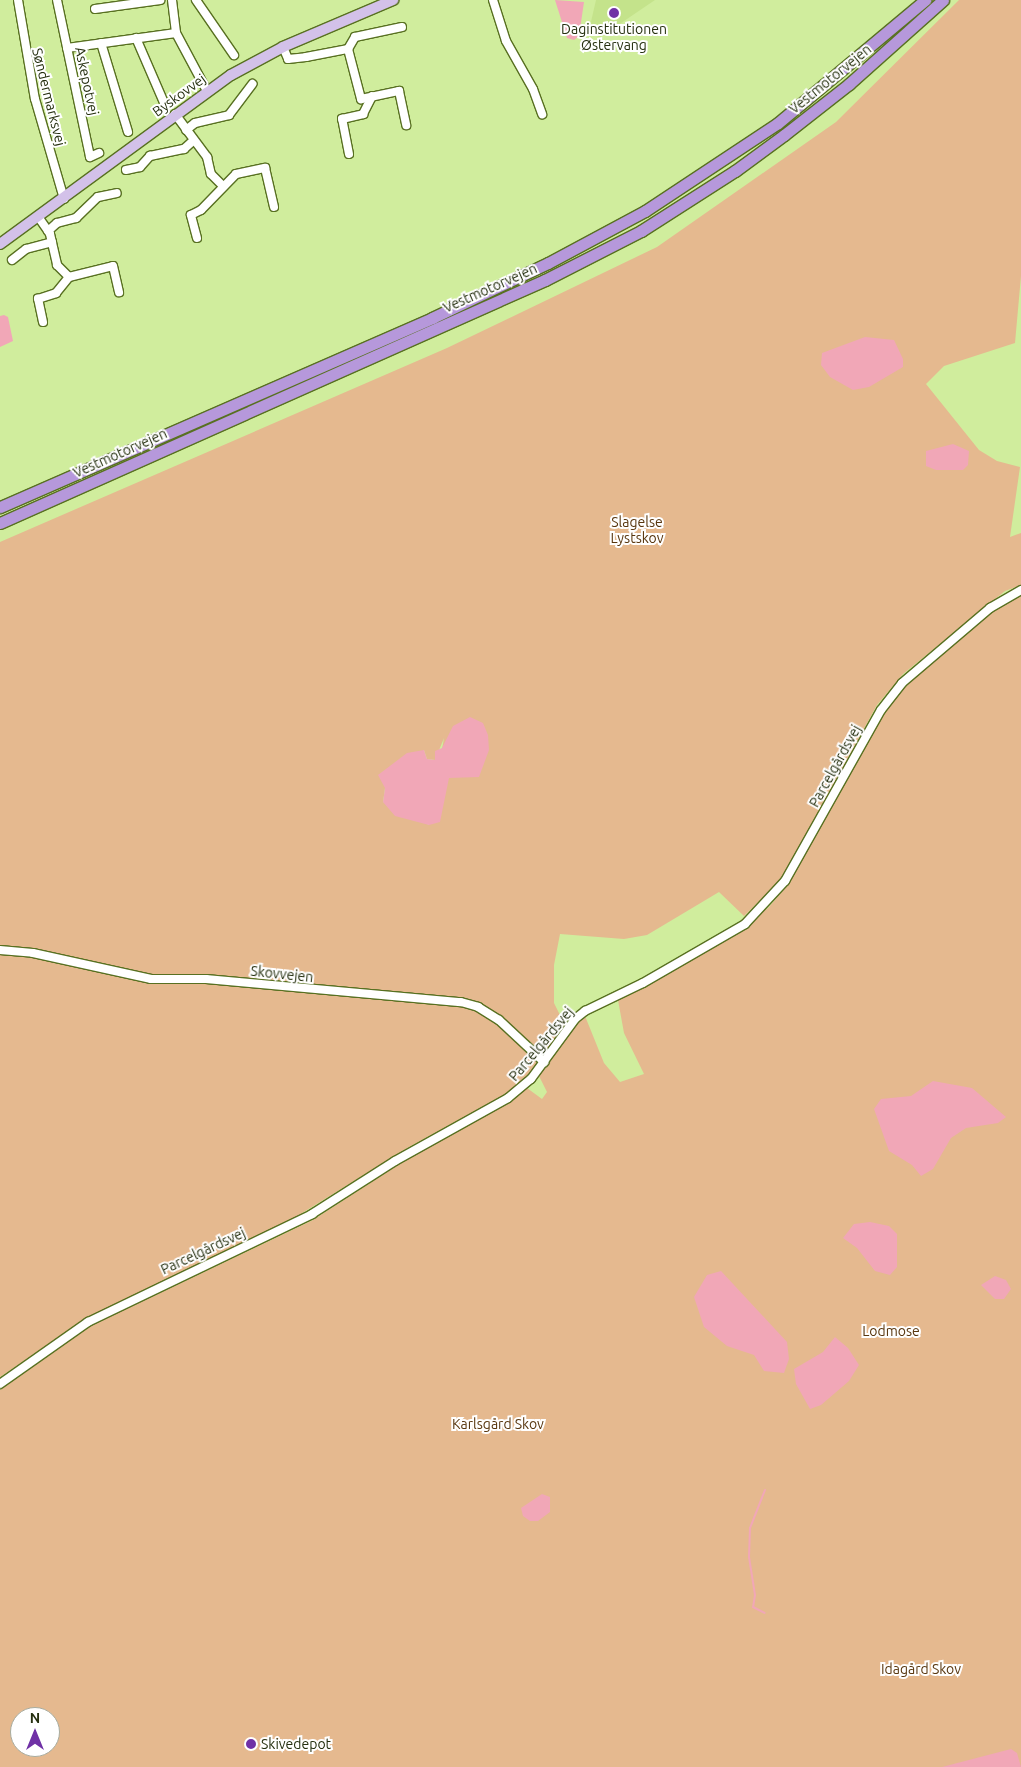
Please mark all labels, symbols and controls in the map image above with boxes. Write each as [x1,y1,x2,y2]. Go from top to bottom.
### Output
marker: Daginstitutionen Østervang [608,7,620,19]
place label: Daginstitutionen Østervang [561,21,667,54]
street label: Vestmotorvejen [786,41,874,117]
street label: Askepotvej [72,45,102,117]
street label: Søndermarksvej [29,46,69,148]
street label: Byskovvej [149,70,209,120]
street label: Vestmotorvejen [440,260,540,316]
street label: Vestmotorvejen [70,425,170,481]
park label: Slagelse Lystskov [610,514,664,546]
street label: Parcelgårdsvej [806,722,864,810]
street label: Skovvejen [250,962,314,986]
street label: Parcelgårdsvej [505,1004,577,1084]
street label: Parcelgårdsvej [158,1224,248,1278]
park label: Lodmose [862,1323,920,1339]
park label: Karlsgård Skov [452,1416,544,1432]
park label: Idagård Skov [881,1661,961,1677]
north arrow [10,1707,60,1757]
text: N [30,1710,40,1726]
place label: Skivedepot [261,1736,331,1752]
marker: Skivedepot [245,1738,257,1750]

